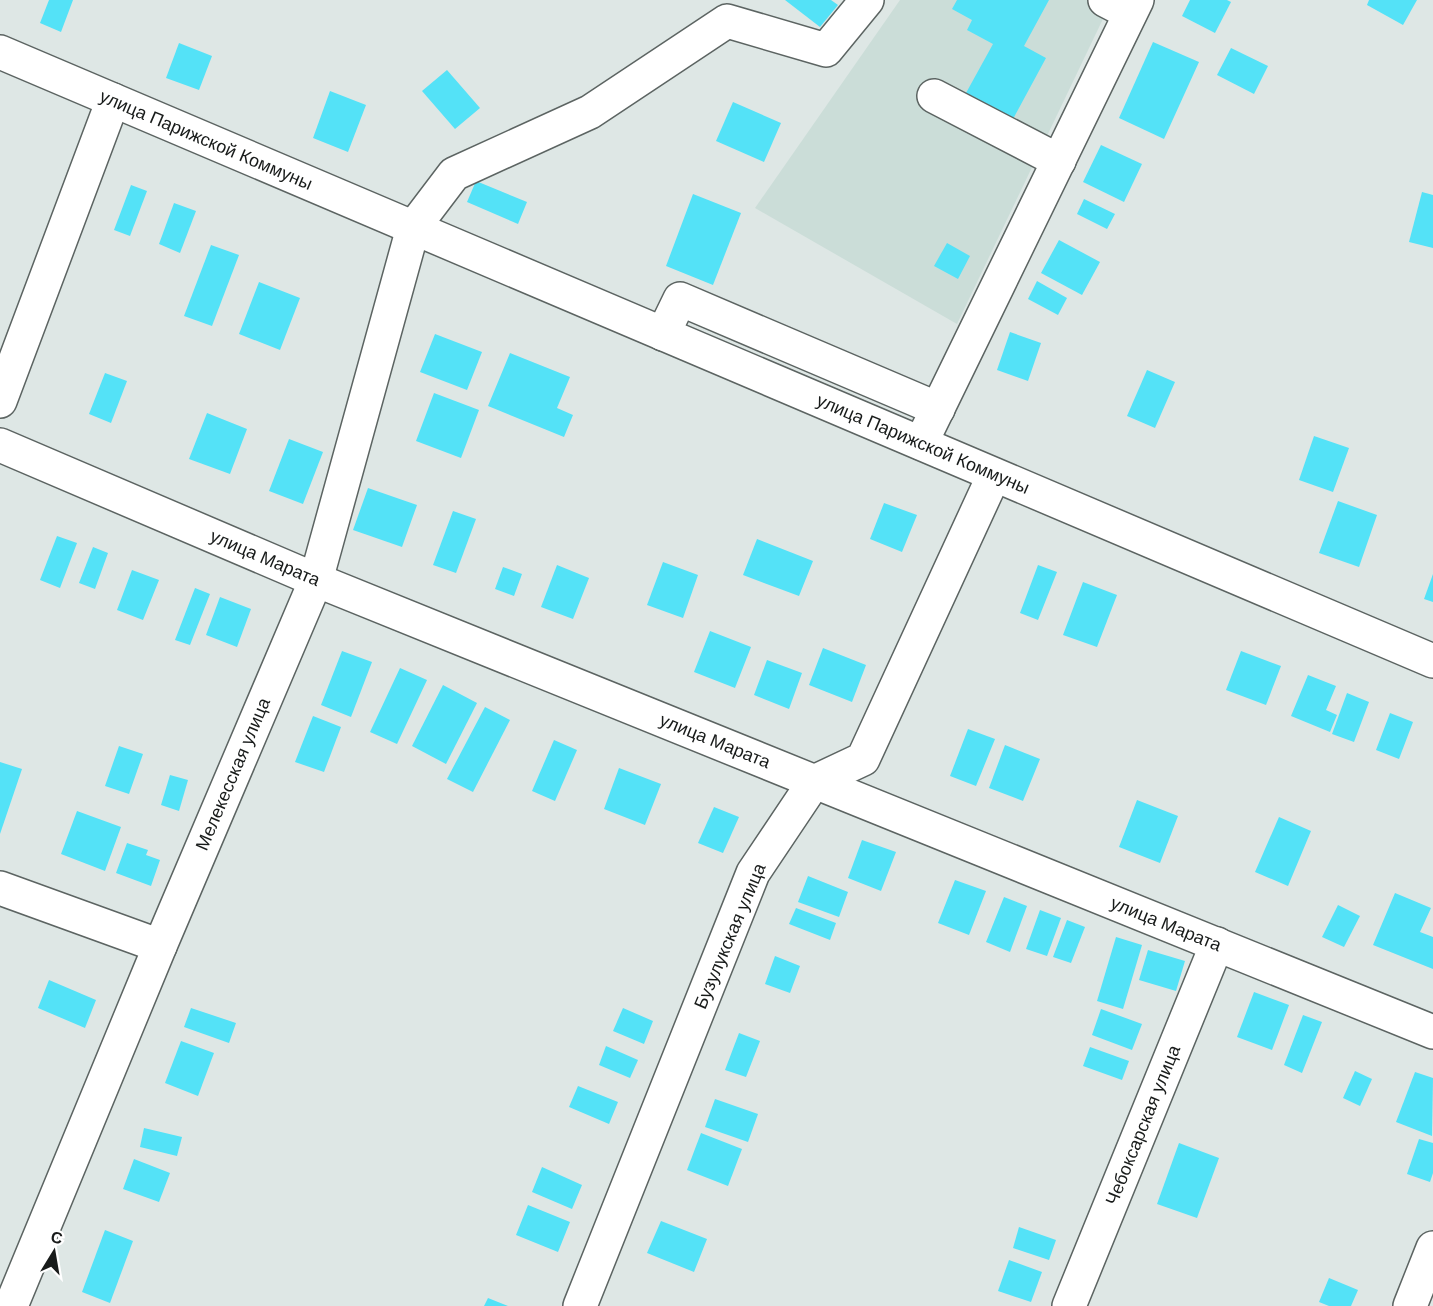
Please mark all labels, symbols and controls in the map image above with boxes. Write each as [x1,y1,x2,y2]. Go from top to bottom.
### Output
street label: улица Парижской Коммуны [97,86,315,194]
street label: улица Парижской Коммуны [814,390,1032,498]
street label: улица Марата [207,526,324,591]
street label: Мелекесская улица [192,694,275,853]
street label: улица Марата [657,710,774,773]
street label: Бузулукская улица [690,859,770,1012]
street label: улица Марата [1108,893,1225,956]
street label: Чебоксарская улица [1102,1041,1185,1208]
north arrow [24,1222,84,1282]
text: С [49,1228,64,1247]

